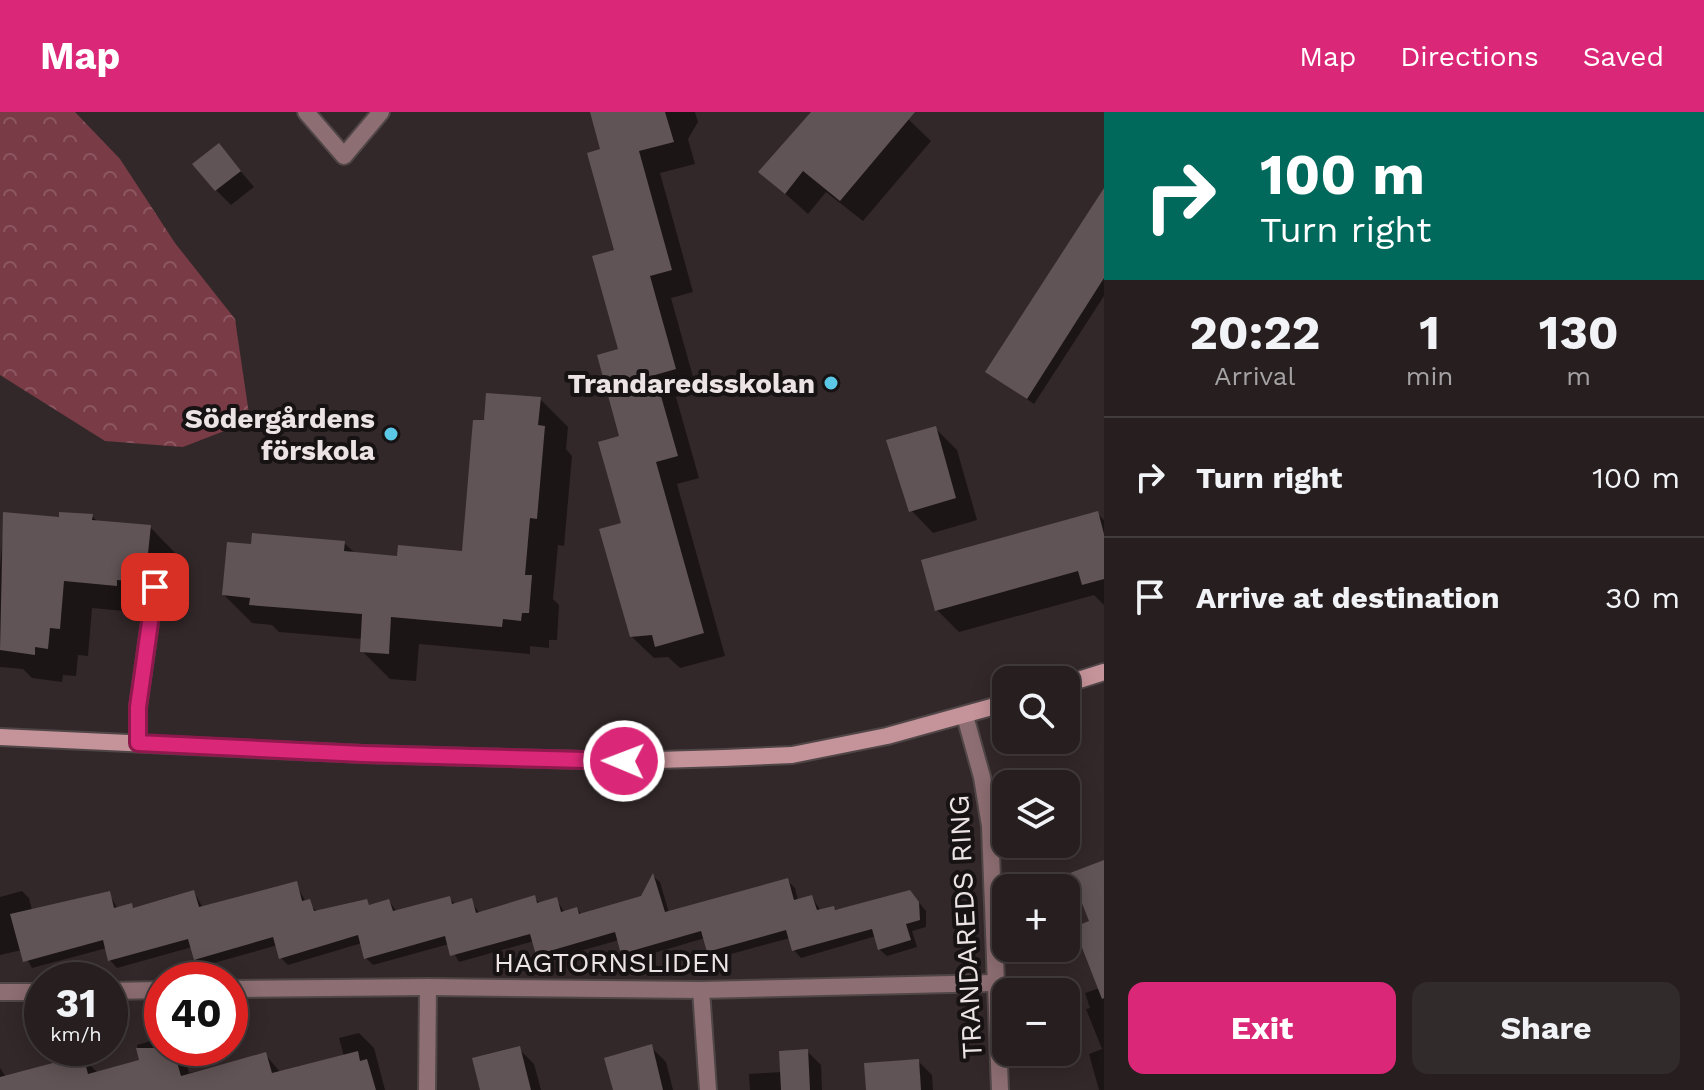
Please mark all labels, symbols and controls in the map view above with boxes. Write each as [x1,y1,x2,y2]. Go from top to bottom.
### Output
text: Map [40,34,120,78]
text: Map [1299,40,1356,73]
text: Directions [1400,40,1539,73]
text: Saved [1583,40,1664,73]
text: 100 m [1260,142,1425,208]
icon: right [1128,144,1232,248]
text: Turn right [1260,209,1431,251]
text: 20:22 [1189,304,1320,361]
text: 1 [1419,304,1440,361]
text: 130 [1539,304,1619,361]
text: Arrival [1214,361,1295,391]
text: min [1406,361,1453,391]
text: m [1566,361,1591,391]
place label: Trandaredsskolan [567,367,815,400]
marker: Trandaredsskolan [822,374,840,392]
place label: Södergårdens förskola [185,402,376,467]
marker: Södergårdens förskola [382,425,400,443]
icon: right [1128,455,1172,499]
text: Turn right [1196,460,1342,495]
text: 100 m [1592,460,1680,495]
pin [121,553,189,621]
icon: arrive [133,565,177,609]
icon: arrive [1128,575,1172,619]
text: Arrive at destination [1196,580,1500,615]
text: 30 m [1605,580,1680,615]
map controls [992,666,1080,1066]
button: search [992,666,1080,754]
position arrow [582,719,666,803]
button: layers [992,770,1080,858]
street label: TRANDAREDS RING [942,794,989,1060]
button: + [992,874,1080,962]
street label: HAGTORNSLIDEN [494,946,730,979]
speed limit sign: 40 [144,962,248,1066]
button: − [992,978,1080,1066]
text: 31 [56,980,96,1027]
button: Exit [1128,982,1396,1074]
button: Share [1412,982,1680,1074]
text: km/h [50,1022,102,1046]

